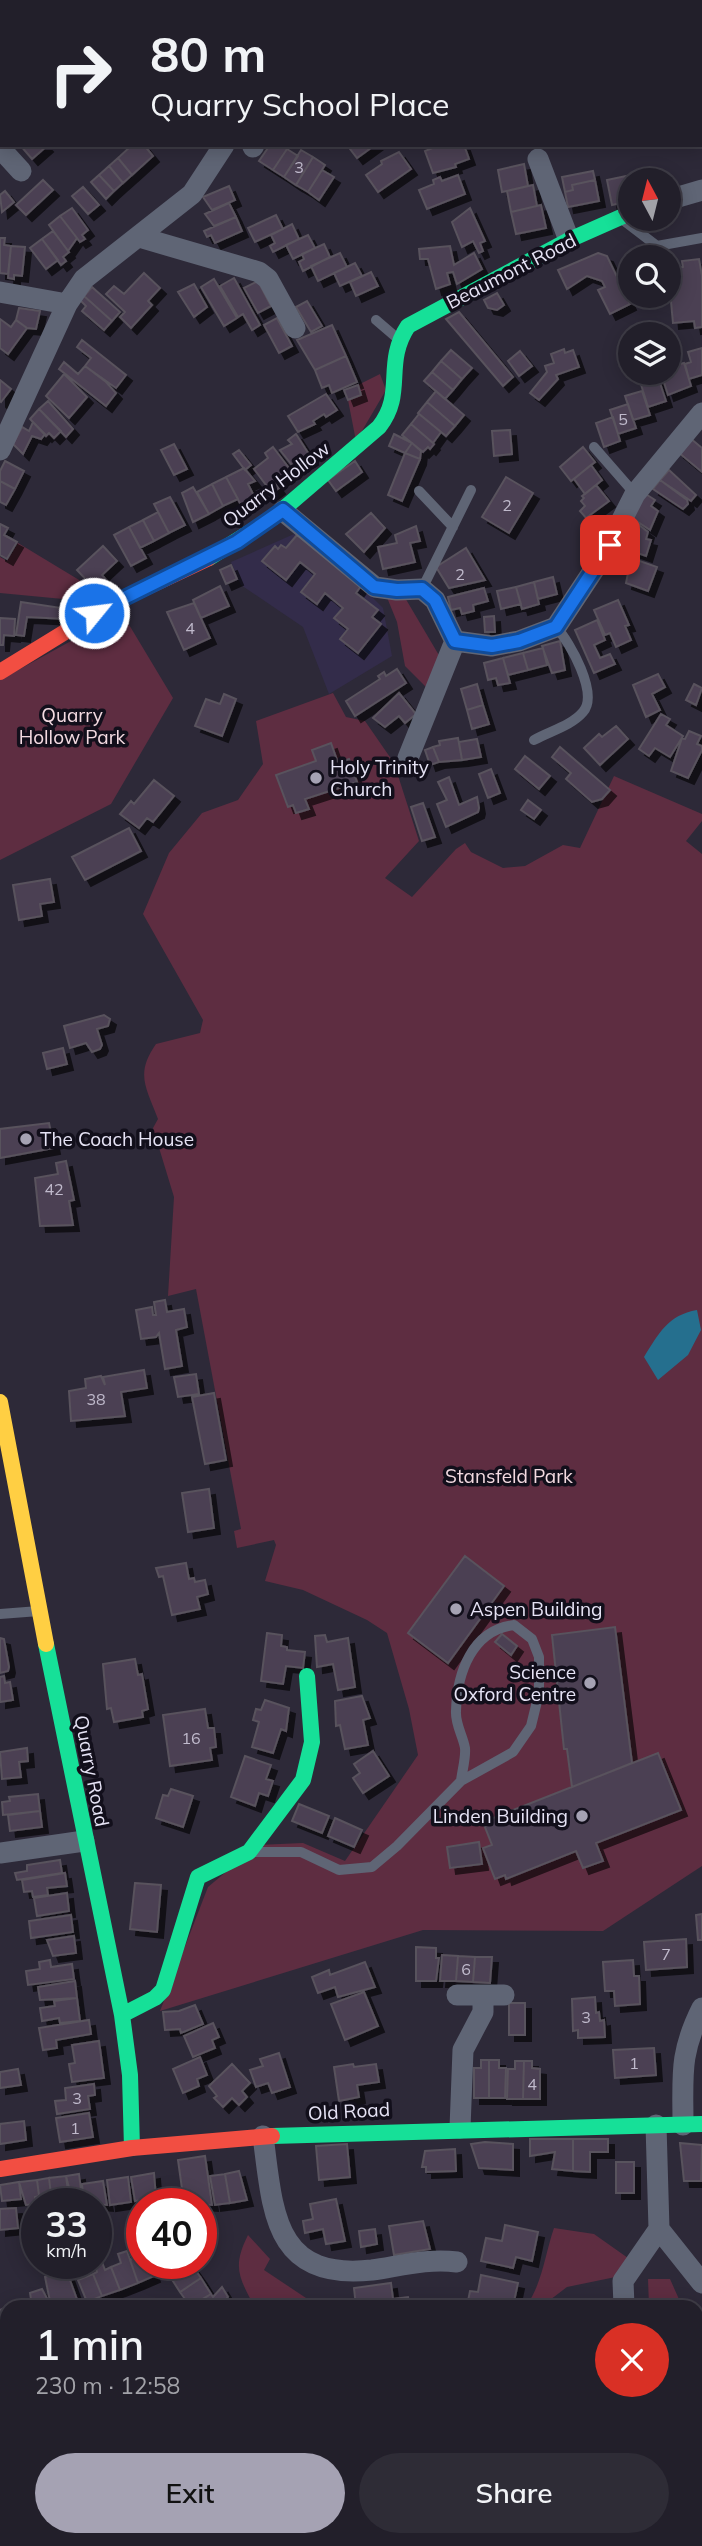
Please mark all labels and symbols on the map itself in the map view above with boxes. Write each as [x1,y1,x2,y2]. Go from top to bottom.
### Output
house number: 3 [294,157,304,177]
north arrow [618,168,681,231]
street label: Beaumont Road [442,228,580,314]
house number: 5 [618,409,628,429]
street label: Quarry Hollow [218,436,334,532]
house number: 2 [502,495,512,515]
pin [580,515,640,575]
house number: 2 [455,564,465,584]
position arrow [57,576,131,650]
house number: 4 [185,618,195,638]
park label: Quarry Hollow Park [19,703,126,749]
place label: Holy Trinity Church [330,755,429,801]
marker: Holy Trinity Church [308,770,324,786]
place label: The Coach House [40,1127,194,1151]
marker: The Coach House [18,1131,34,1147]
house number: 42 [44,1179,64,1199]
house number: 38 [86,1389,106,1409]
park label: Stansfeld Park [445,1464,573,1488]
place label: Aspen Building [470,1597,603,1621]
marker: Aspen Building [448,1601,464,1617]
place label: Science Oxford Centre [453,1660,576,1706]
marker: Science Oxford Centre [582,1675,598,1691]
street label: Quarry Road [69,1713,115,1829]
house number: 16 [181,1728,201,1748]
place label: Linden Building [433,1804,568,1828]
marker: Linden Building [574,1808,590,1824]
house number: 7 [661,1944,671,1964]
house number: 6 [461,1959,471,1979]
house number: 3 [581,2007,591,2027]
house number: 1 [629,2053,639,2073]
house number: 4 [527,2074,537,2094]
house number: 3 [72,2088,82,2108]
street label: Old Road [307,2097,391,2125]
house number: 1 [70,2118,80,2138]
speed limit sign: 40 [126,2188,217,2279]

